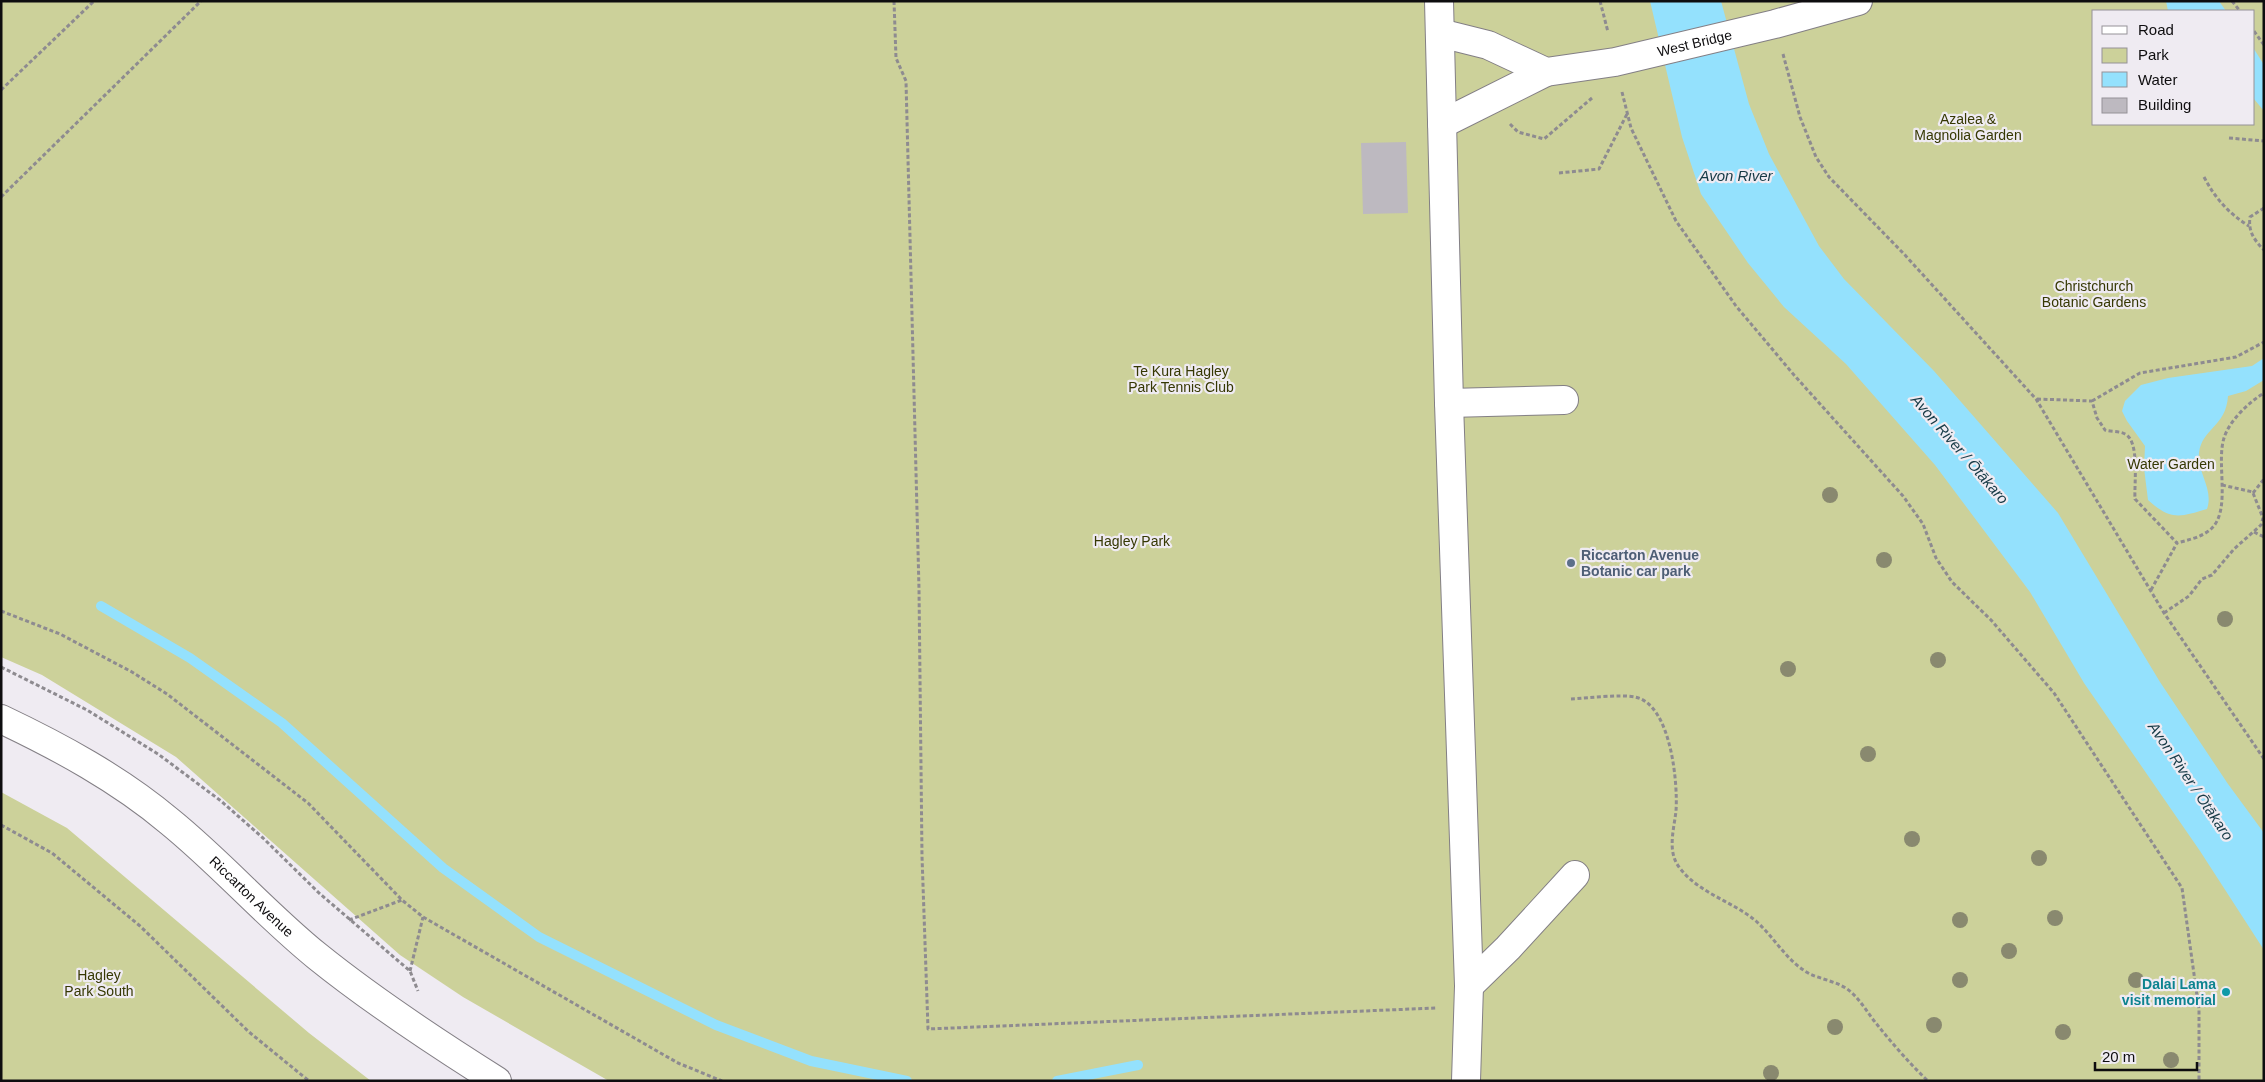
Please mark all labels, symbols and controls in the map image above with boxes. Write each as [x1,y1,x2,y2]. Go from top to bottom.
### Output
legend [2092,10,2255,125]
text: Road [2138,21,2174,38]
street label: West Bridge [1656,26,1734,60]
text: Park [2138,46,2169,63]
text: Water [2138,71,2177,88]
text: Building [2138,96,2191,113]
park label: Azalea & Magnolia Garden [1914,111,2022,143]
water label: Avon River [1698,167,1774,184]
park label: Christchurch Botanic Gardens [2042,278,2146,310]
park label: Te Kura Hagley Park Tennis Club [1128,363,1234,395]
water label: Avon River / Ōtākaro [1907,390,2012,507]
park label: Water Garden [2127,456,2215,472]
park label: Hagley Park [1094,533,1171,549]
place label: Riccarton Avenue Botanic car park [1581,547,1699,579]
marker: Riccarton Avenue Botanic car park [1565,557,1577,569]
water label: Avon River / Ōtākaro [2145,718,2237,843]
street label: Riccarton Avenue [206,853,297,940]
park label: Hagley Park South [64,967,134,999]
place label: Dalai Lama visit memorial [2122,976,2216,1008]
marker: Dalai Lama visit memorial [2220,986,2232,998]
scale bar [2095,1040,2198,1072]
text: 20 m [2102,1048,2135,1065]

